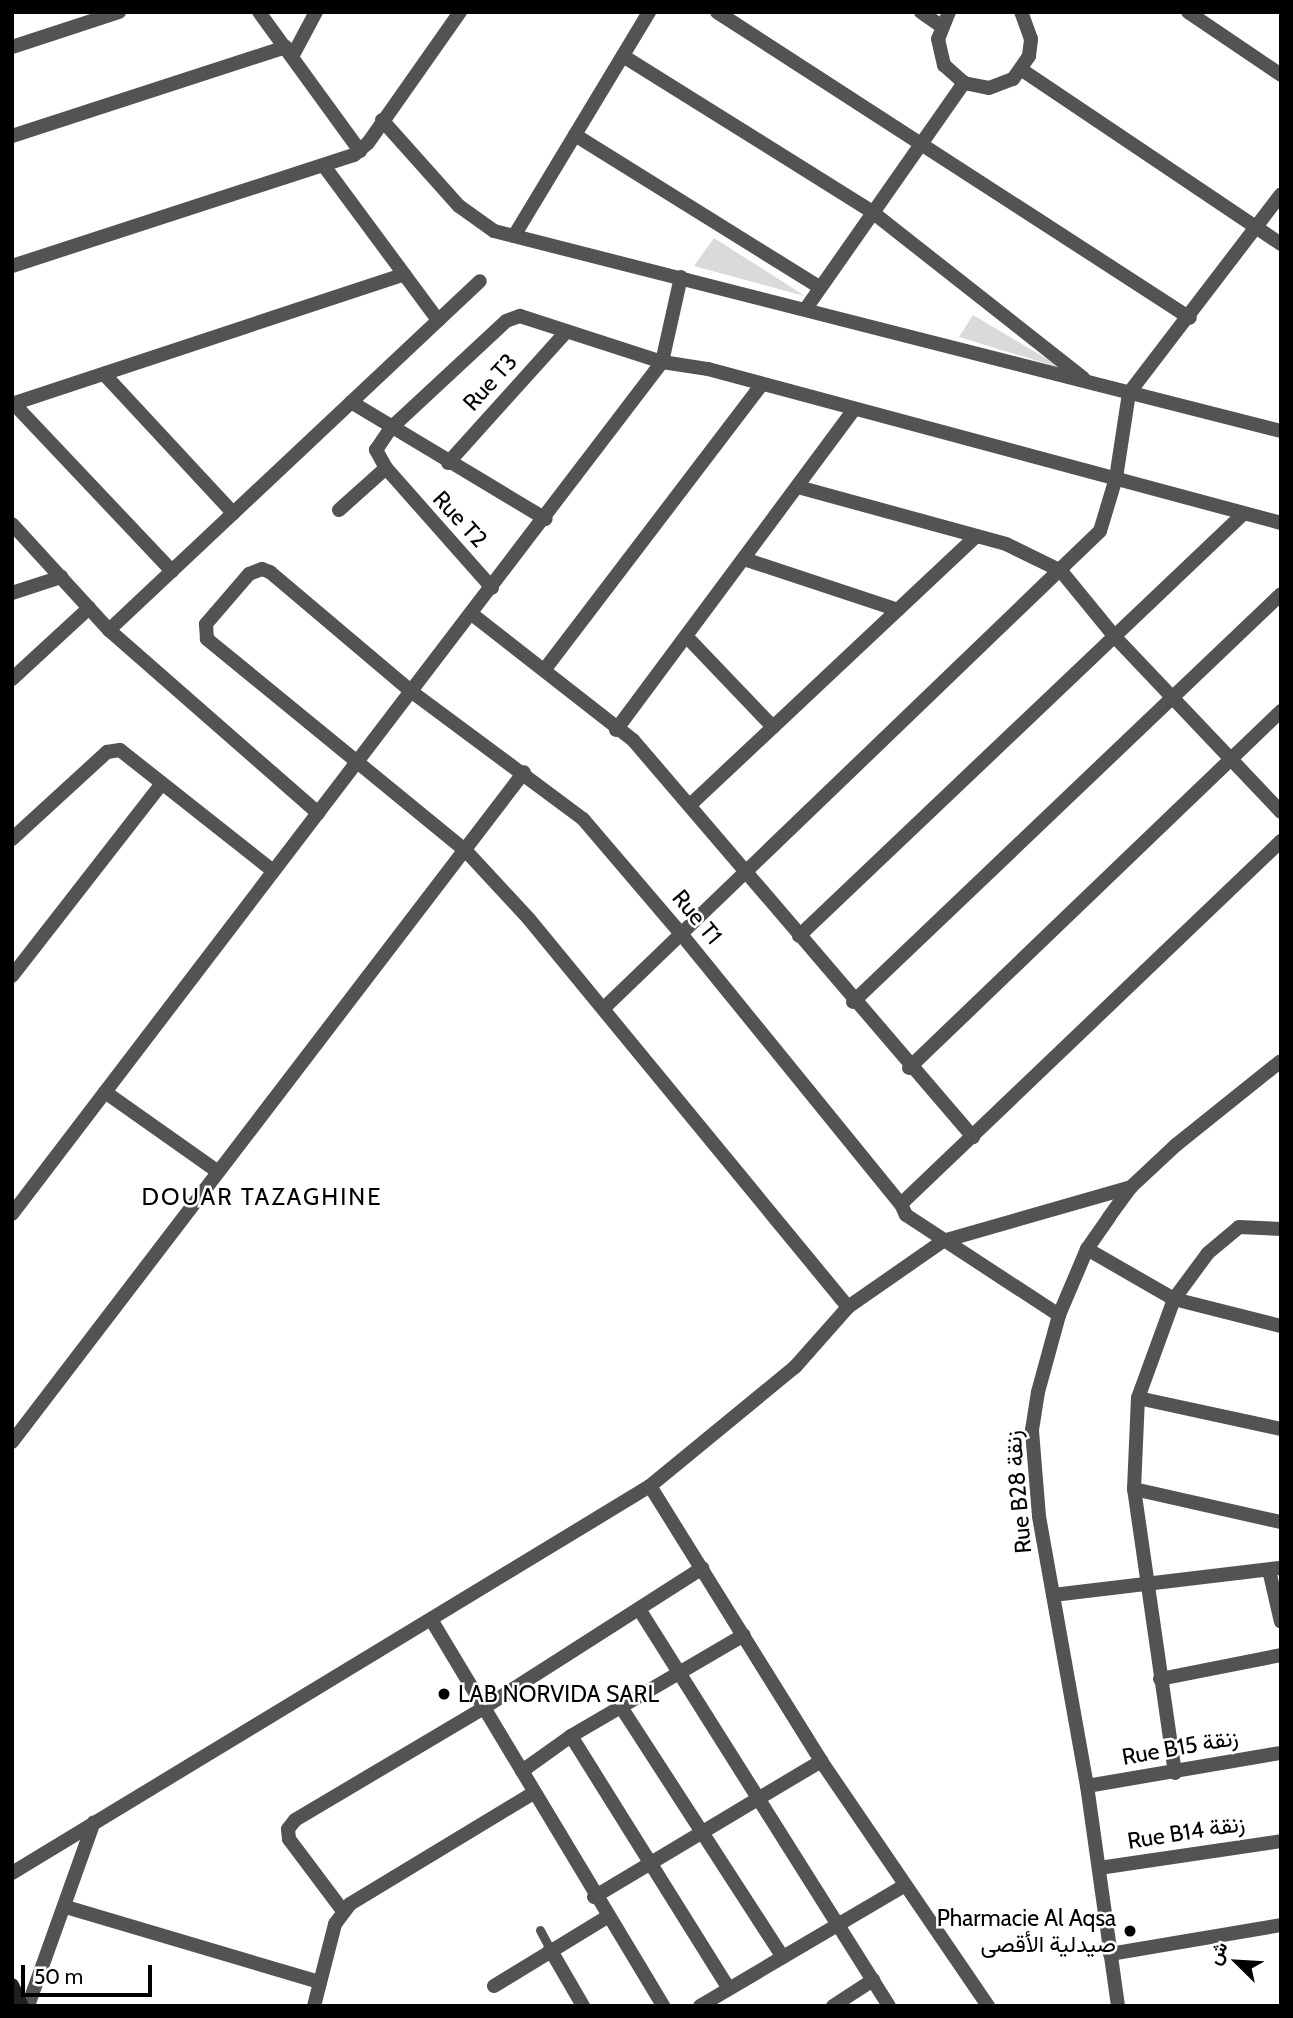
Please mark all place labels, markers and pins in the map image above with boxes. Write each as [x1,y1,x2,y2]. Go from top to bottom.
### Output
place label: LAB NORVIDA SARL [458,1680,659,1708]
marker: LAB NORVIDA SARL [436,1686,452,1702]
place label: Pharmacie Al Aqsa صيدلية الأقصى [937,1904,1116,1958]
marker: Pharmacie Al Aqsa صيدلية الأقصى [1122,1923,1138,1939]

